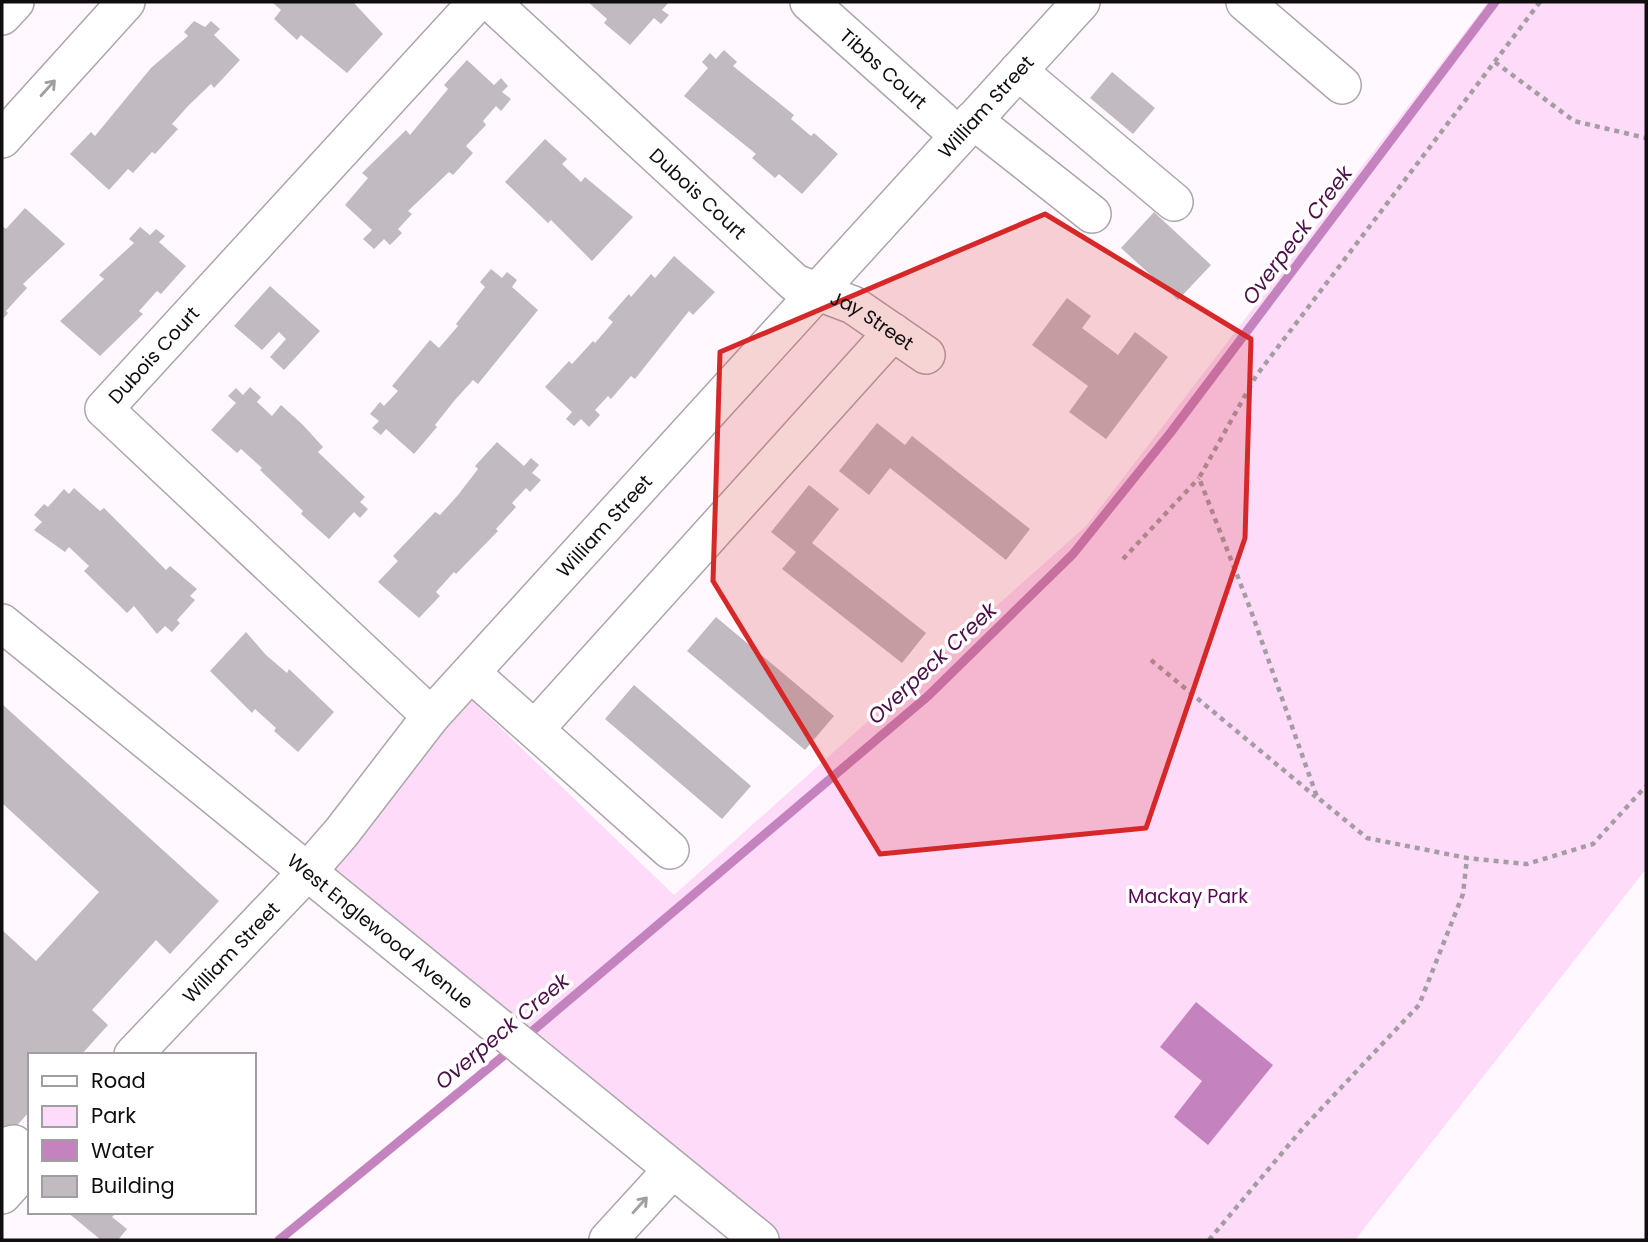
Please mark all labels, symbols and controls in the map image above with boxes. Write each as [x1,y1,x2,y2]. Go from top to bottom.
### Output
street label: Tibbs Court [834,22,933,115]
street label: William Street [932,49,1040,164]
one-way arrow [39,80,56,97]
street label: Dubois Court [644,142,753,245]
water label: Overpeck Creek [1235,159,1360,310]
street label: Jay Street [827,284,919,356]
street label: Dubois Court [102,300,205,409]
street label: William Street [550,468,658,583]
water label: Overpeck Creek [861,595,1004,731]
street label: West Englewood Avenue [282,847,479,1015]
park label: Mackay Park [1128,883,1248,910]
street label: William Street [176,895,286,1009]
water label: Overpeck Creek [429,965,576,1096]
legend [28,1053,256,1214]
text: Road [91,1066,146,1095]
text: Park [91,1101,136,1130]
text: Water [91,1136,154,1165]
text: Building [91,1171,175,1200]
one-way arrow [632,1197,649,1214]

